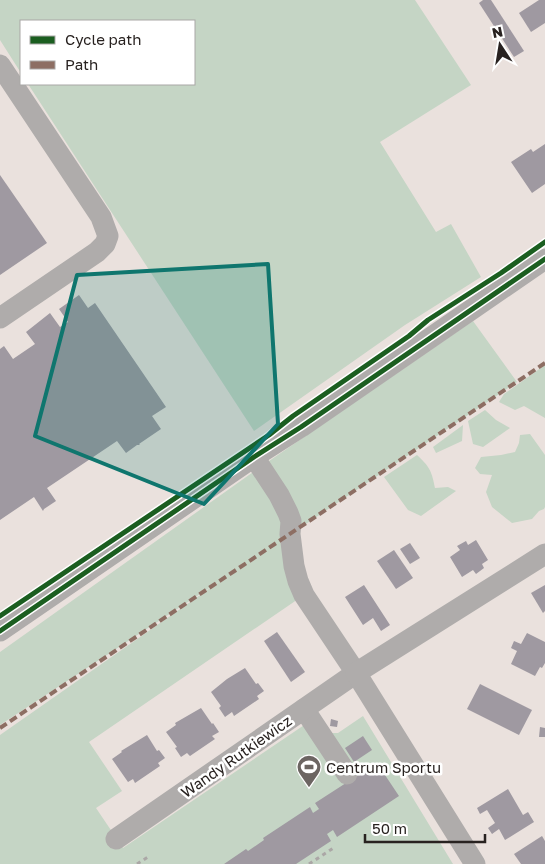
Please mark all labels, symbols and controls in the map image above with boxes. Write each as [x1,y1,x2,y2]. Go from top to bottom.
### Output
legend [20,20,195,85]
north arrow [475,20,525,70]
text: N [490,22,504,41]
text: Cycle path [65,30,141,48]
text: Path [65,55,98,73]
street label: Wandy Rutkiewicz [177,711,295,801]
sports icon: Centrum Sportu [296,754,322,788]
place label: Centrum Sportu [326,758,441,776]
scale bar [365,812,485,844]
text: 50 m [372,819,407,837]

